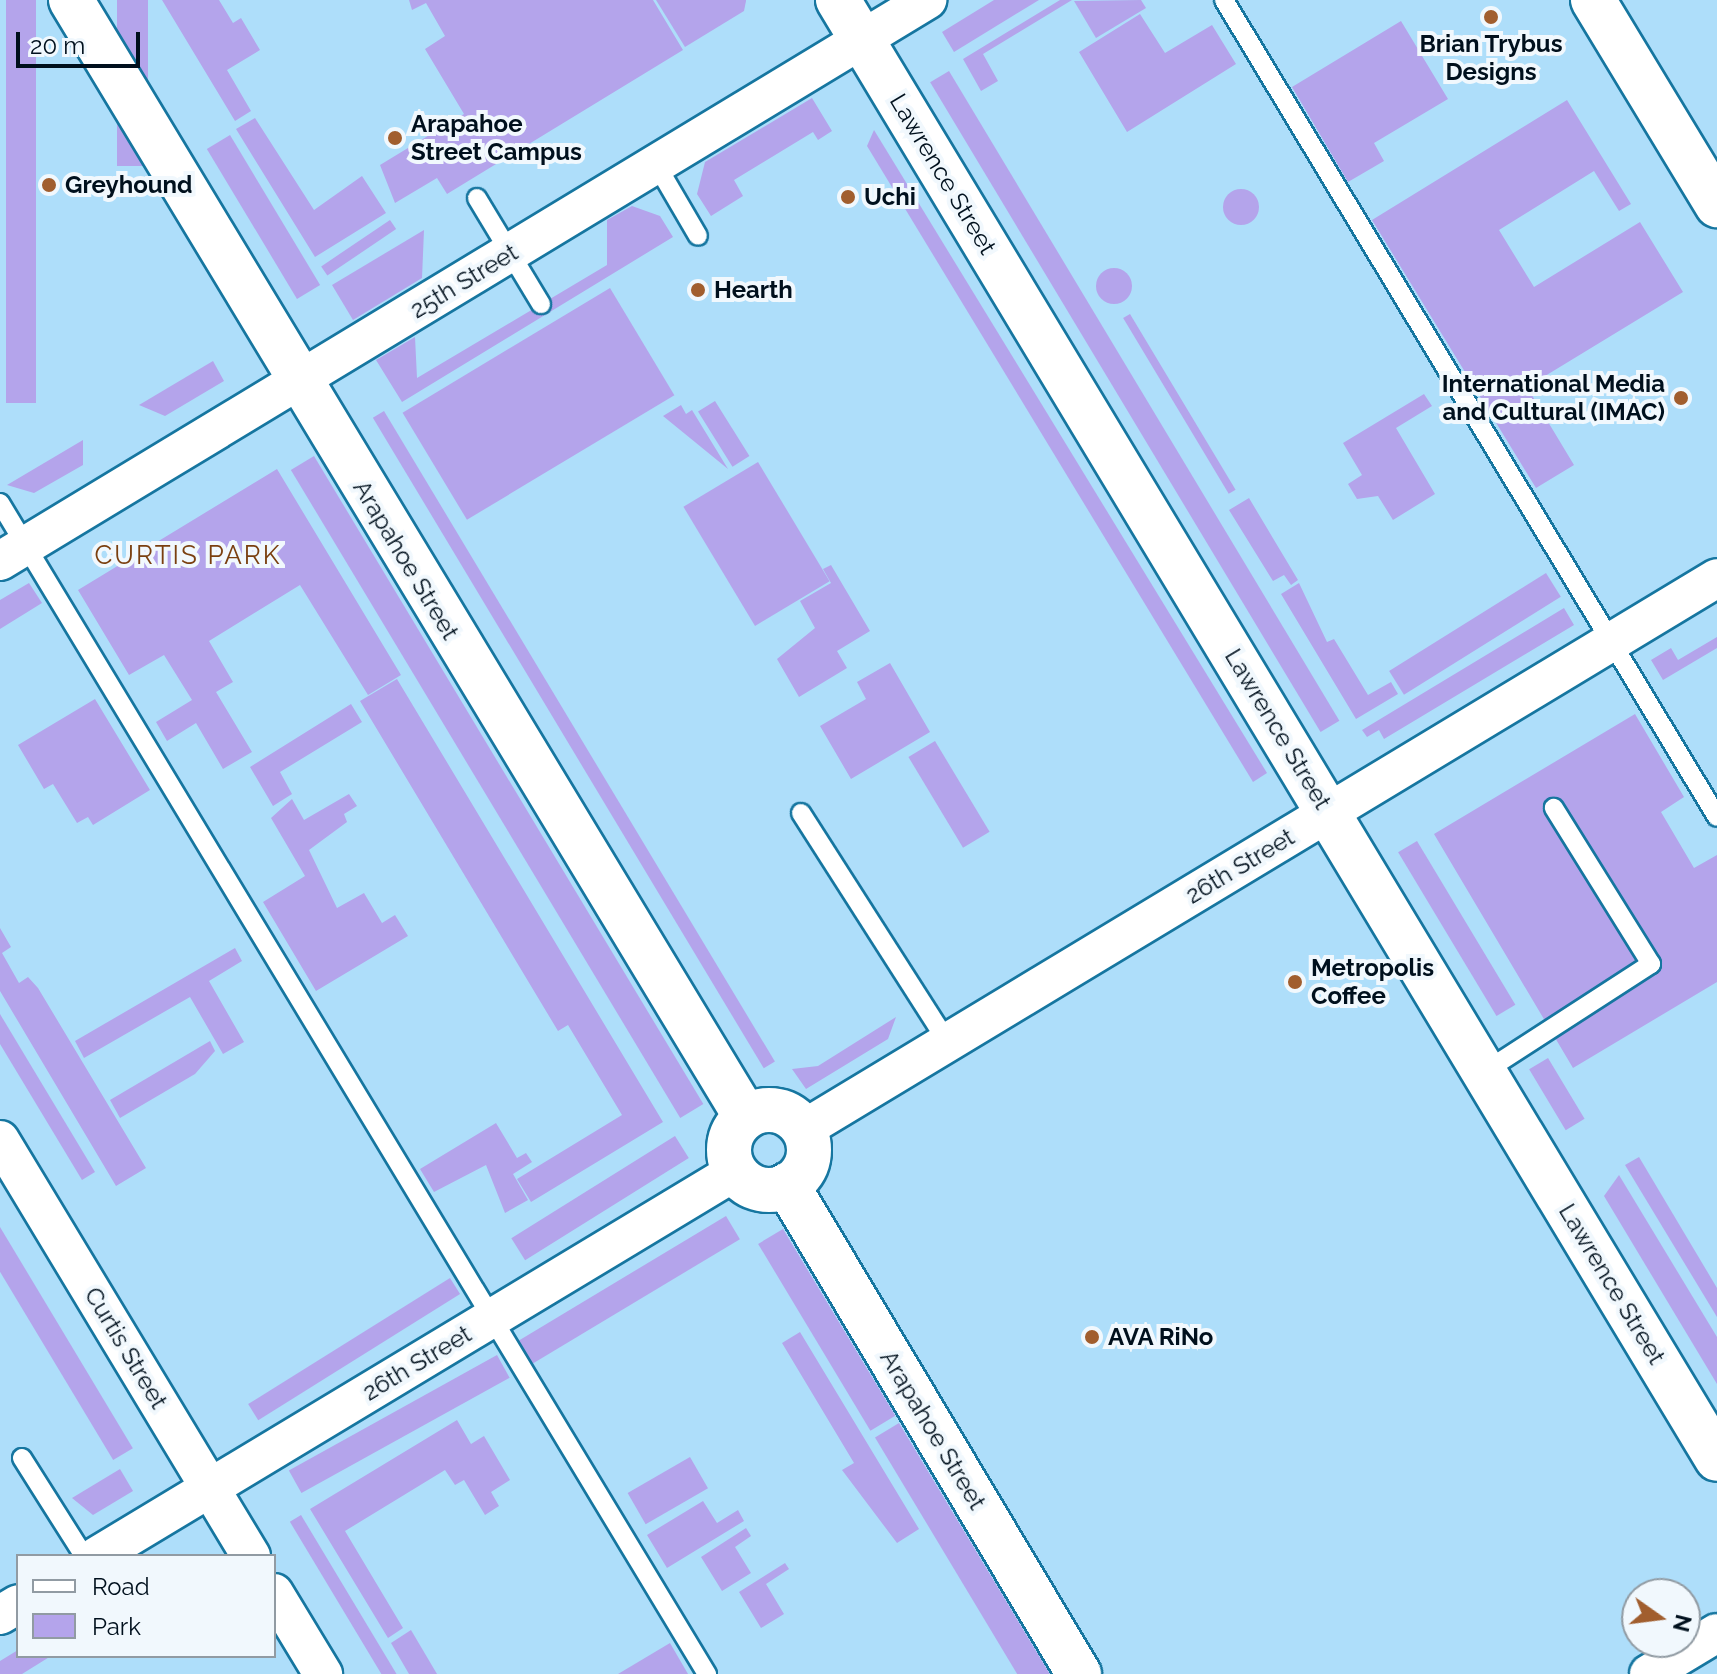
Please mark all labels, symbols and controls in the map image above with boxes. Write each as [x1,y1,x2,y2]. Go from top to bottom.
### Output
marker: Brian Trybus Designs [1482,8,1500,26]
scale bar [20,16,144,66]
place label: Brian Trybus Designs [1419,30,1563,86]
text: 20 m [30,31,85,60]
street label: Lawrence Street [884,89,1002,259]
place label: Arapahoe Street Campus [411,110,582,166]
marker: Arapahoe Street Campus [386,129,404,147]
place label: Greyhound [65,171,193,199]
marker: Greyhound [40,176,58,194]
place label: Uchi [864,183,916,211]
marker: Uchi [839,188,857,206]
street label: 25th Street [405,238,523,324]
place label: Hearth [714,276,793,304]
marker: Hearth [689,281,707,299]
place label: International Media and Cultural (IMAC) [1441,370,1665,426]
marker: International Media and Cultural (IMAC) [1672,389,1690,407]
street label: Arapahoe Street [347,475,465,645]
district label: CURTIS PARK [94,540,282,572]
street label: Lawrence Street [1219,644,1337,814]
street label: 26th Street [1180,822,1300,910]
place label: Metropolis Coffee [1311,954,1434,1010]
marker: Metropolis Coffee [1286,973,1304,991]
street label: Lawrence Street [1553,1199,1671,1369]
street label: Curtis Street [78,1282,174,1414]
street label: 26th Street [357,1319,477,1407]
place label: AVA RiNo [1108,1323,1214,1351]
marker: AVA RiNo [1083,1328,1101,1346]
street label: Arapahoe Street [874,1345,992,1515]
legend [16,1554,276,1658]
text: Road [92,1572,150,1601]
north arrow [1621,1578,1701,1658]
text: Park [92,1612,141,1641]
text: N [1668,1612,1697,1635]

